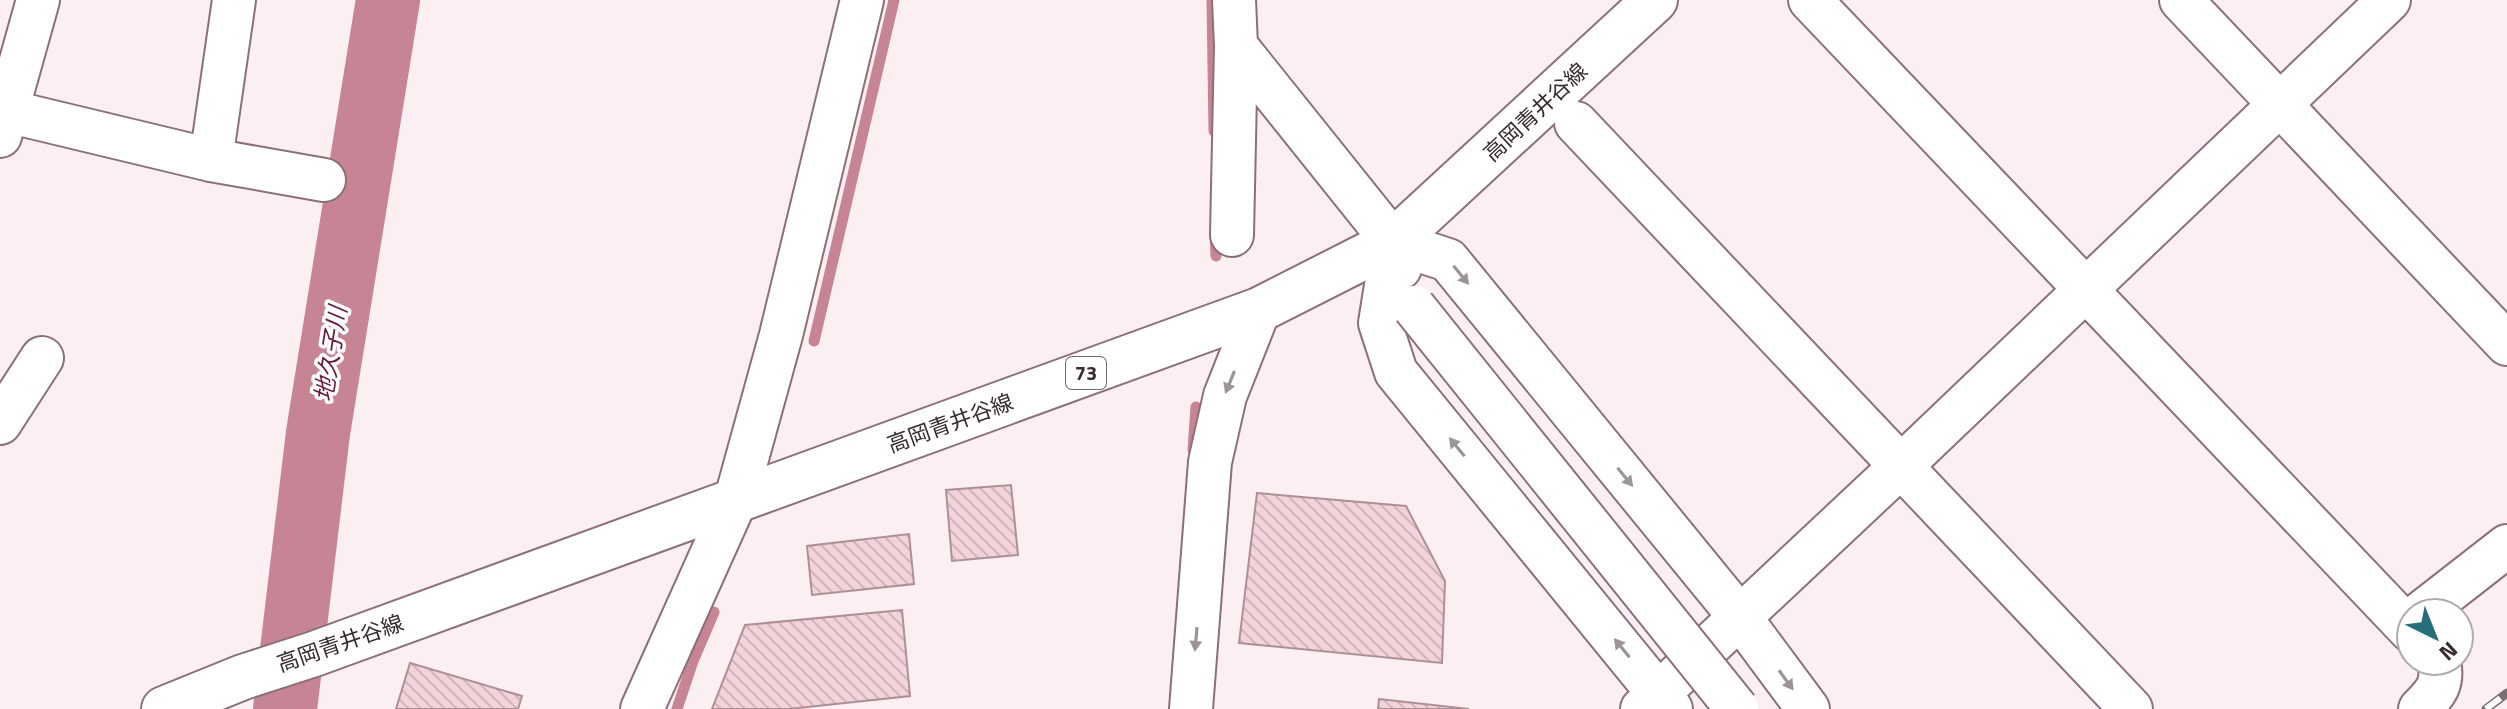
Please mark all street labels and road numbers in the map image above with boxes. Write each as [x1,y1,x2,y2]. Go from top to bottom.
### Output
street label: 高岡青井谷線 [1475,55,1595,169]
road number: 73 [1066,357,1106,389]
street label: 高岡青井谷線 [882,384,1018,462]
street label: 高岡青井谷線 [272,605,408,681]

